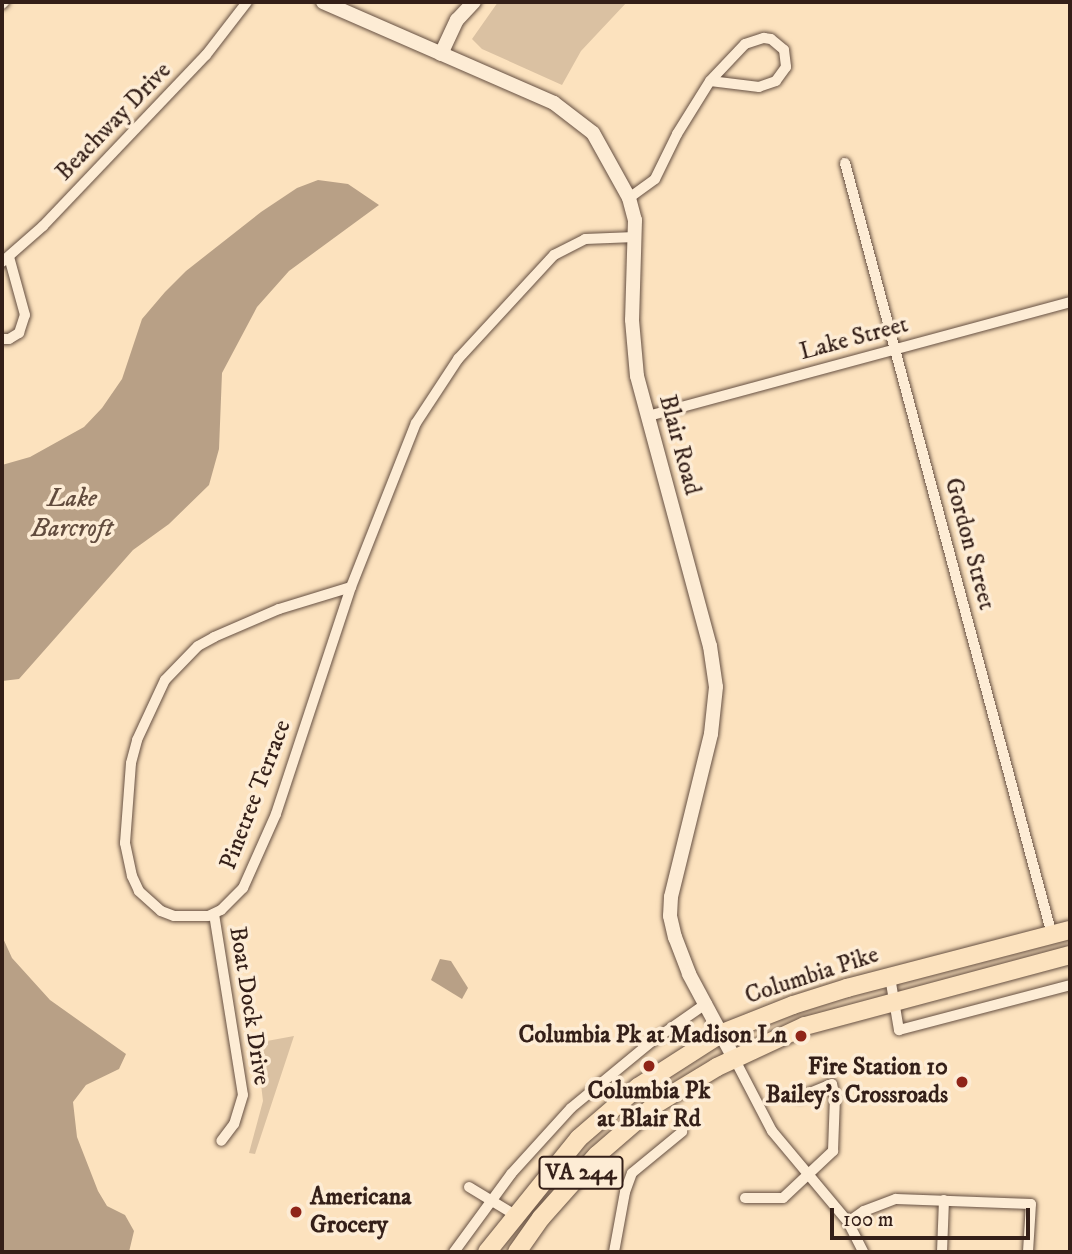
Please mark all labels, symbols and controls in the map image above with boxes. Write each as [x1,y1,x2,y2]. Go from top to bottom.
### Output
street label: Beachway Drive [50,57,178,187]
street label: Lake Street [797,311,911,367]
street label: Blair Road [652,392,706,498]
street label: Gordon Street [938,475,1000,613]
water label: Lake Barcroft [31,483,113,544]
street label: Pinetree Terrace [214,716,298,874]
street label: Boat Dock Drive [222,925,276,1087]
street label: Columbia Pike [742,941,882,1011]
place label: Columbia Pk at Madison Ln [519,1022,787,1050]
marker: Columbia Pk at Madison Ln [793,1028,809,1044]
place label: Fire Station 10 Bailey's Crossroads [765,1054,948,1110]
marker: Columbia Pk at Blair Rd [641,1058,657,1074]
marker: Fire Station 10 Bailey's Crossroads [954,1074,970,1090]
place label: Columbia Pk at Blair Rd [588,1078,710,1134]
road number: VA 244 [537,1154,625,1192]
place label: Americana Grocery [310,1184,412,1240]
scale bar [834,1194,1034,1238]
marker: Americana Grocery [288,1204,304,1220]
text: 100 m [843,1207,894,1233]

